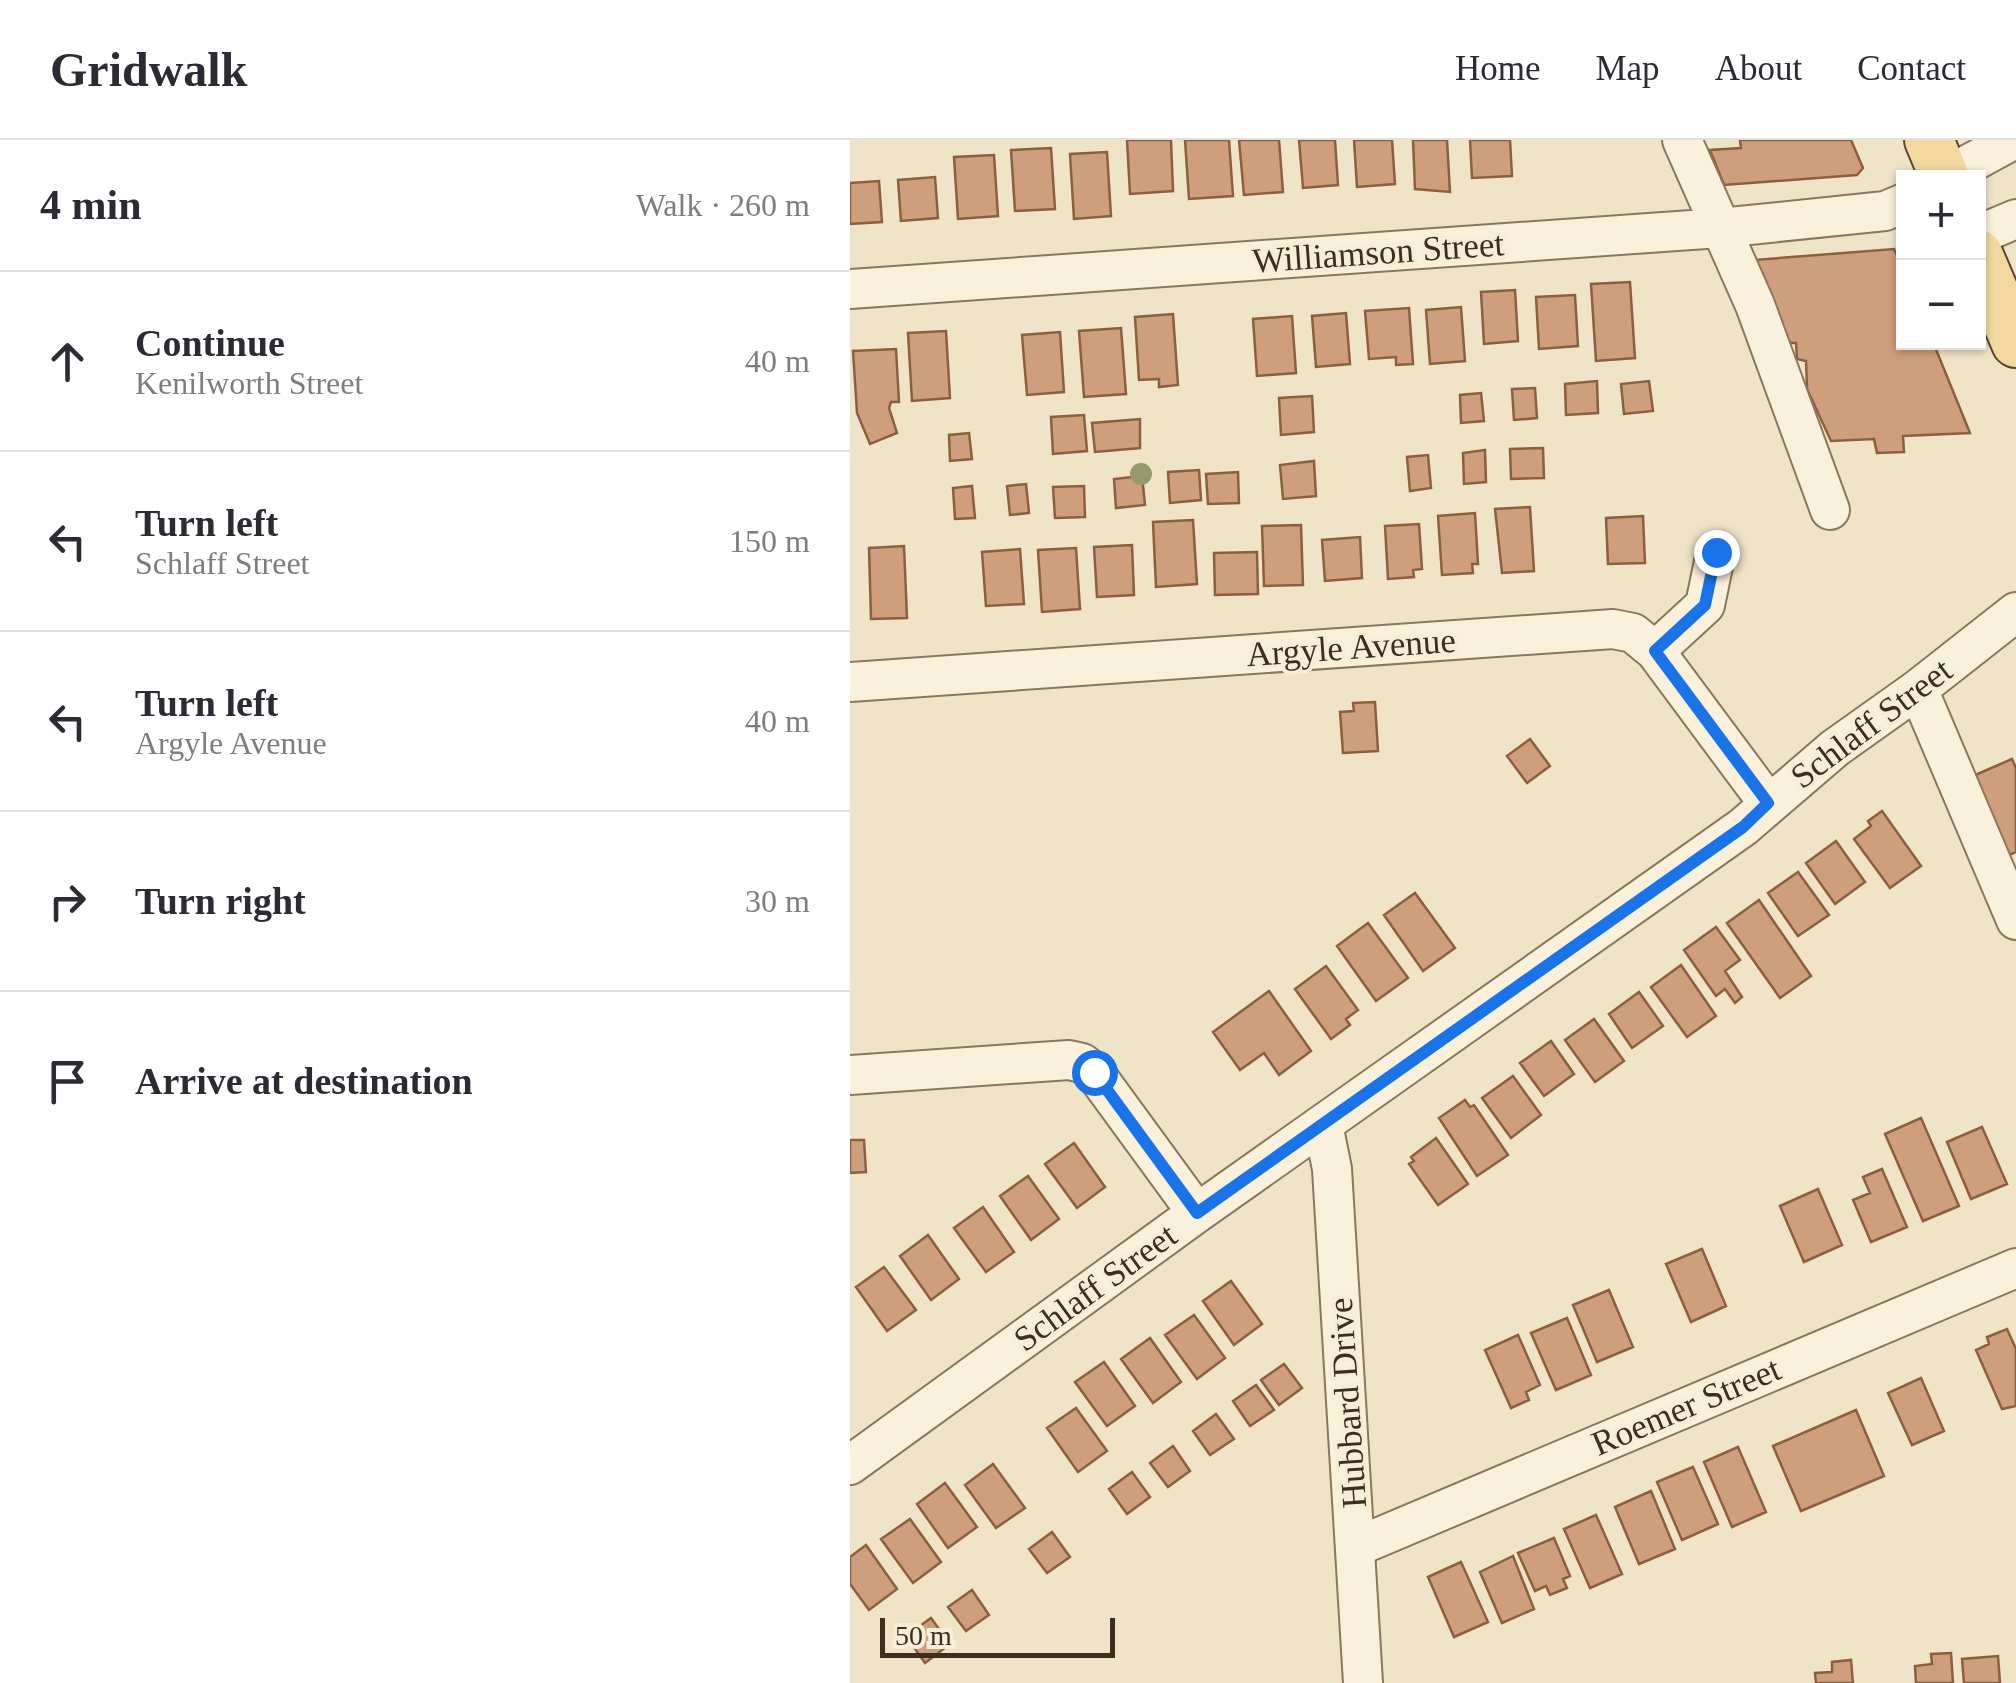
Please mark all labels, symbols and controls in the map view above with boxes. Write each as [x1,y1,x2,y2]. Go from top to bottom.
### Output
text: Gridwalk [50,43,247,96]
text: Home [1455,49,1540,88]
text: Map [1595,49,1660,88]
text: About [1715,49,1802,88]
text: Contact [1857,49,1966,88]
map controls [1896,170,1986,350]
button: + [1896,170,1986,260]
text: 4 min [40,182,142,228]
text: Walk · 260 m [636,187,810,223]
street label: Williamson Street [1251,224,1506,281]
button: − [1896,260,1986,350]
text: Continue [135,322,285,364]
icon: ahead [40,334,95,389]
text: 40 m [745,343,810,379]
text: Kenilworth Street [135,365,363,401]
text: Turn left [135,502,278,544]
icon: left [40,514,95,569]
text: 150 m [729,523,810,559]
route end [1694,530,1740,576]
text: Schlaff Street [135,545,309,581]
street label: Argyle Avenue [1245,621,1457,674]
street label: Schlaff Street [1783,650,1959,796]
text: Turn left [135,682,278,724]
icon: left [40,694,95,749]
text: 40 m [745,703,810,739]
text: Argyle Avenue [135,725,327,761]
icon: right [40,874,95,929]
text: Turn right [135,880,306,922]
text: 30 m [745,883,810,919]
route start [1072,1050,1118,1096]
icon: arrive [40,1054,95,1109]
text: Arrive at destination [135,1060,473,1102]
street label: Schlaff Street [1007,1215,1184,1359]
street label: Hubbard Drive [1321,1296,1374,1510]
street label: Roemer Street [1586,1349,1787,1464]
scale bar [880,1613,1115,1658]
text: 50 m [895,1620,952,1651]

